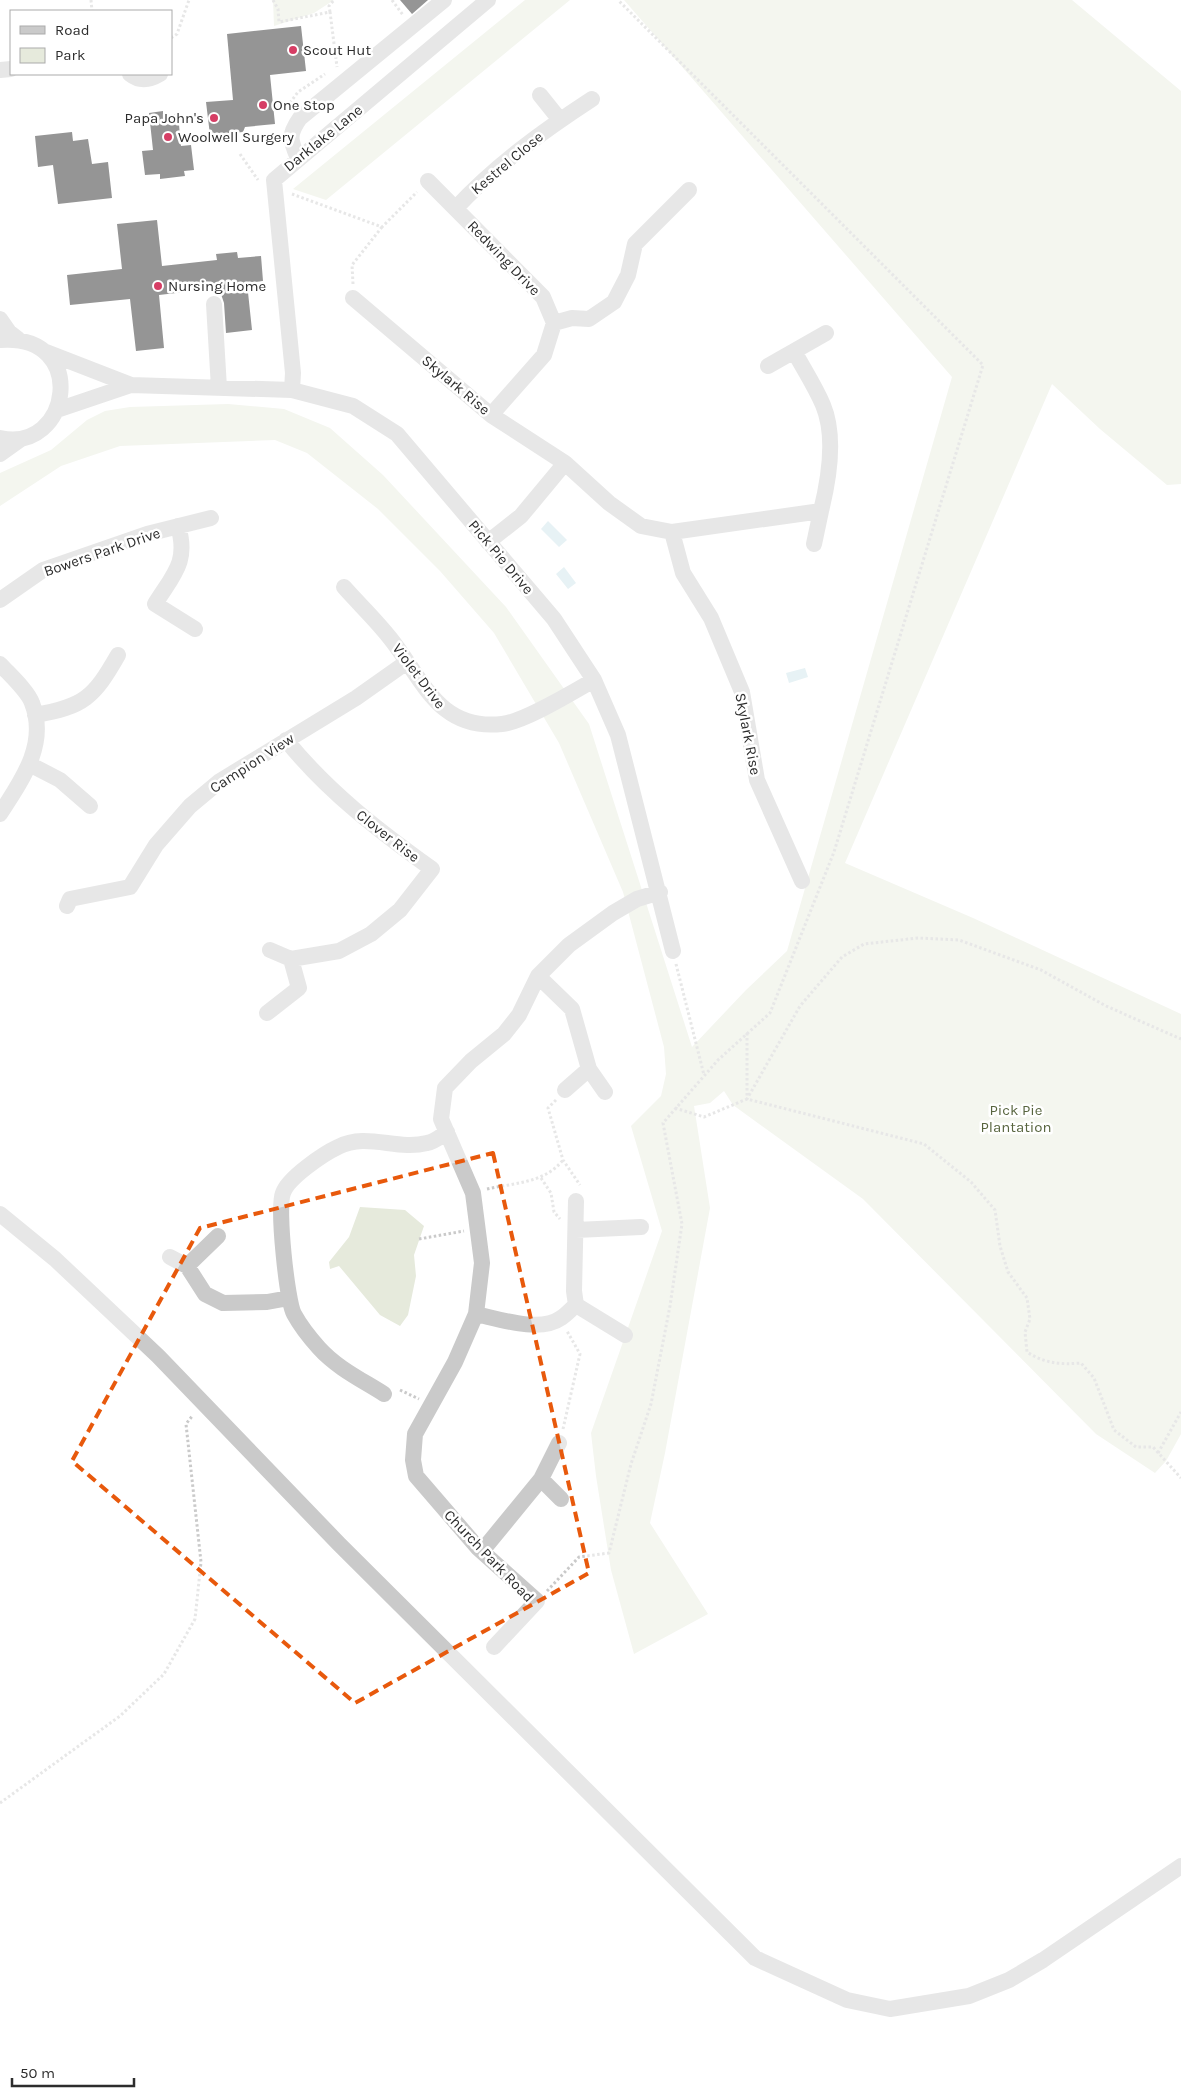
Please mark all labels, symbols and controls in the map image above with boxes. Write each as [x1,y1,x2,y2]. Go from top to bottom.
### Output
legend [10,10,172,75]
text: Road [55,21,90,39]
place label: Scout Hut [303,41,371,59]
marker: Scout Hut [287,44,299,56]
text: Park [55,46,85,64]
place label: One Stop [273,96,335,114]
marker: One Stop [257,99,269,111]
street label: Darklake Lane [280,101,366,175]
place label: Papa John's [125,109,204,127]
marker: Papa John's [208,112,220,124]
place label: Woolwell Surgery [178,128,294,146]
street label: Kestrel Close [467,128,547,198]
marker: Woolwell Surgery [162,131,174,143]
street label: Redwing Drive [464,217,544,299]
place label: Nursing Home [168,277,266,295]
marker: Nursing Home [152,280,164,292]
street label: Skylark Rise [418,351,494,419]
street label: Pick Pie Drive [465,516,537,598]
street label: Bowers Park Drive [41,524,163,580]
street label: Violet Drive [389,640,449,712]
street label: Skylark Rise [731,691,765,777]
street label: Campion View [206,729,298,797]
street label: Clover Rise [353,806,423,866]
park label: Pick Pie Plantation [980,1101,1052,1136]
street label: Church Park Road [440,1506,538,1606]
scale bar [12,2056,135,2088]
text: 50 m [20,2064,55,2082]

